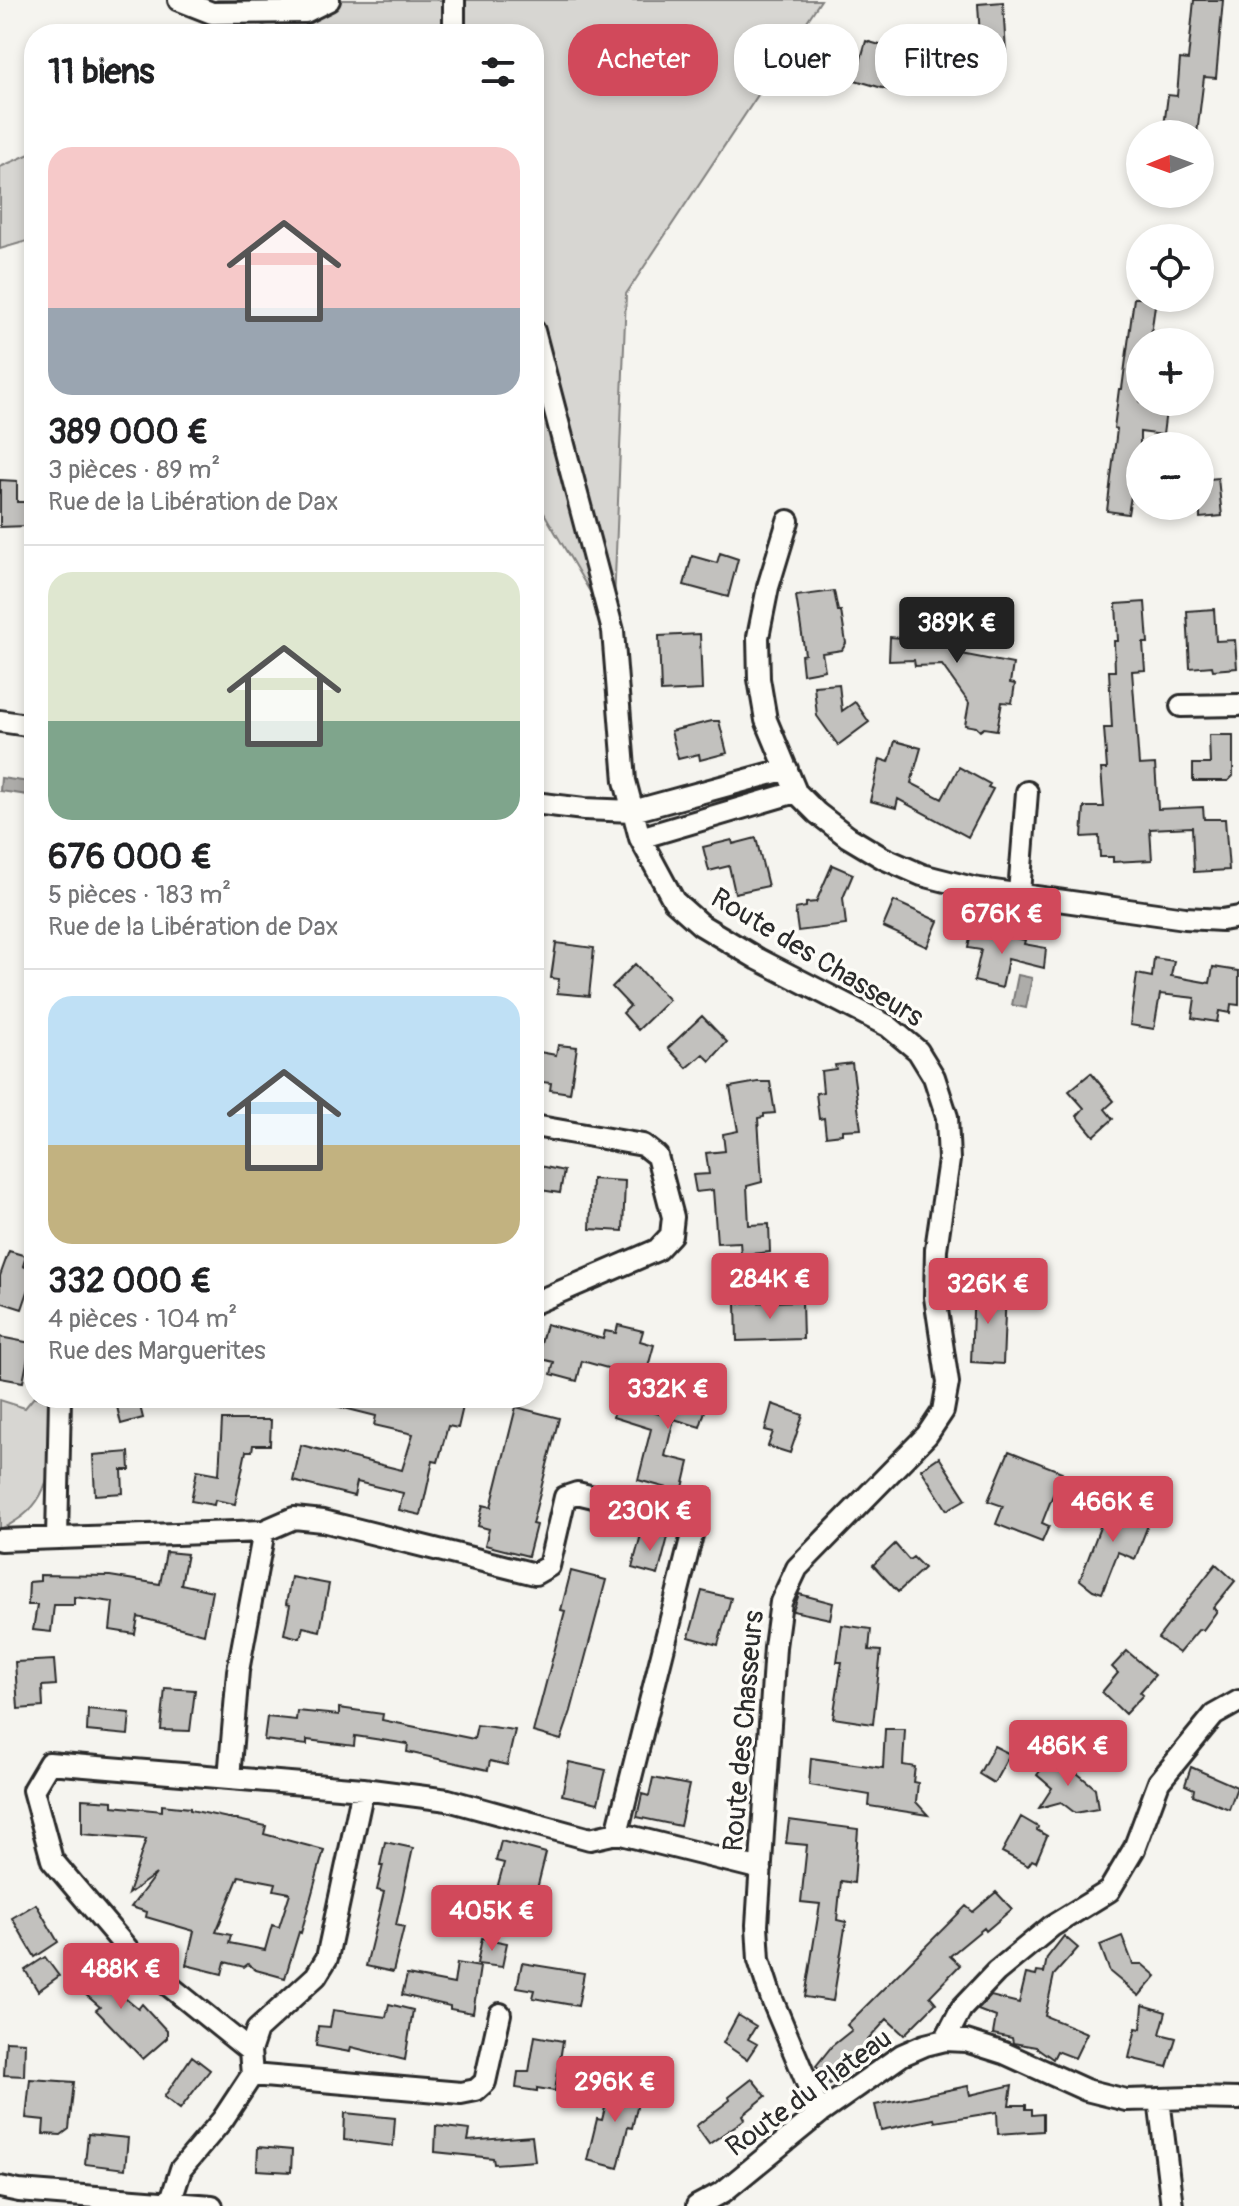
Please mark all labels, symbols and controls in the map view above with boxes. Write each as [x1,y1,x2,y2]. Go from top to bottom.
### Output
chip: Acheter [568,24,718,96]
chip: Louer [734,24,859,96]
chip: Filtres [875,24,1007,96]
icon: filters [476,50,520,94]
text: 11 biens [48,51,155,94]
north arrow [1126,120,1214,208]
map controls [1126,120,1214,520]
icon: home [212,199,356,343]
button: locate [1126,224,1214,312]
button: + [1126,328,1214,416]
text: 389 000 € [48,411,208,454]
button: − [1126,432,1214,520]
text: 3 pièces · 89 m² [48,454,220,486]
text: Rue de la Libération de Dax [48,486,338,518]
pin: 389K € [892,597,1022,665]
text: 389K € [917,607,997,639]
icon: home [212,624,356,768]
text: 676 000 € [48,836,212,879]
text: 5 pièces · 183 m² [48,879,231,911]
street label: Route des Chasseurs [704,881,930,1036]
pin: 676K € [937,888,1067,956]
text: 676K € [961,898,1043,930]
text: Rue de la Libération de Dax [48,911,338,943]
icon: home [212,1048,356,1192]
pin: 284K € [705,1253,835,1321]
pin: 326K € [923,1258,1053,1326]
text: 332 000 € [48,1260,212,1303]
text: 284K € [729,1263,811,1295]
text: 326K € [947,1268,1029,1300]
text: 4 pièces · 104 m² [48,1303,237,1335]
text: Rue des Marguerites [48,1335,266,1367]
pin: 332K € [603,1363,733,1431]
text: 332K € [627,1373,709,1405]
pin: 466K € [1048,1476,1178,1544]
pin: 230K € [585,1485,715,1553]
text: 466K € [1071,1486,1155,1518]
text: 230K € [608,1495,692,1527]
street label: Route des Chasseurs [716,1609,772,1853]
pin: 486K € [1003,1720,1133,1788]
text: 486K € [1027,1730,1109,1762]
pin: 405K € [427,1885,557,1953]
text: 405K € [449,1895,535,1927]
pin: 488K € [56,1943,186,2011]
text: 488K € [81,1953,161,1985]
street label: Route du Plateau [719,2021,899,2165]
pin: 296K € [550,2056,680,2124]
text: 296K € [574,2066,656,2098]

